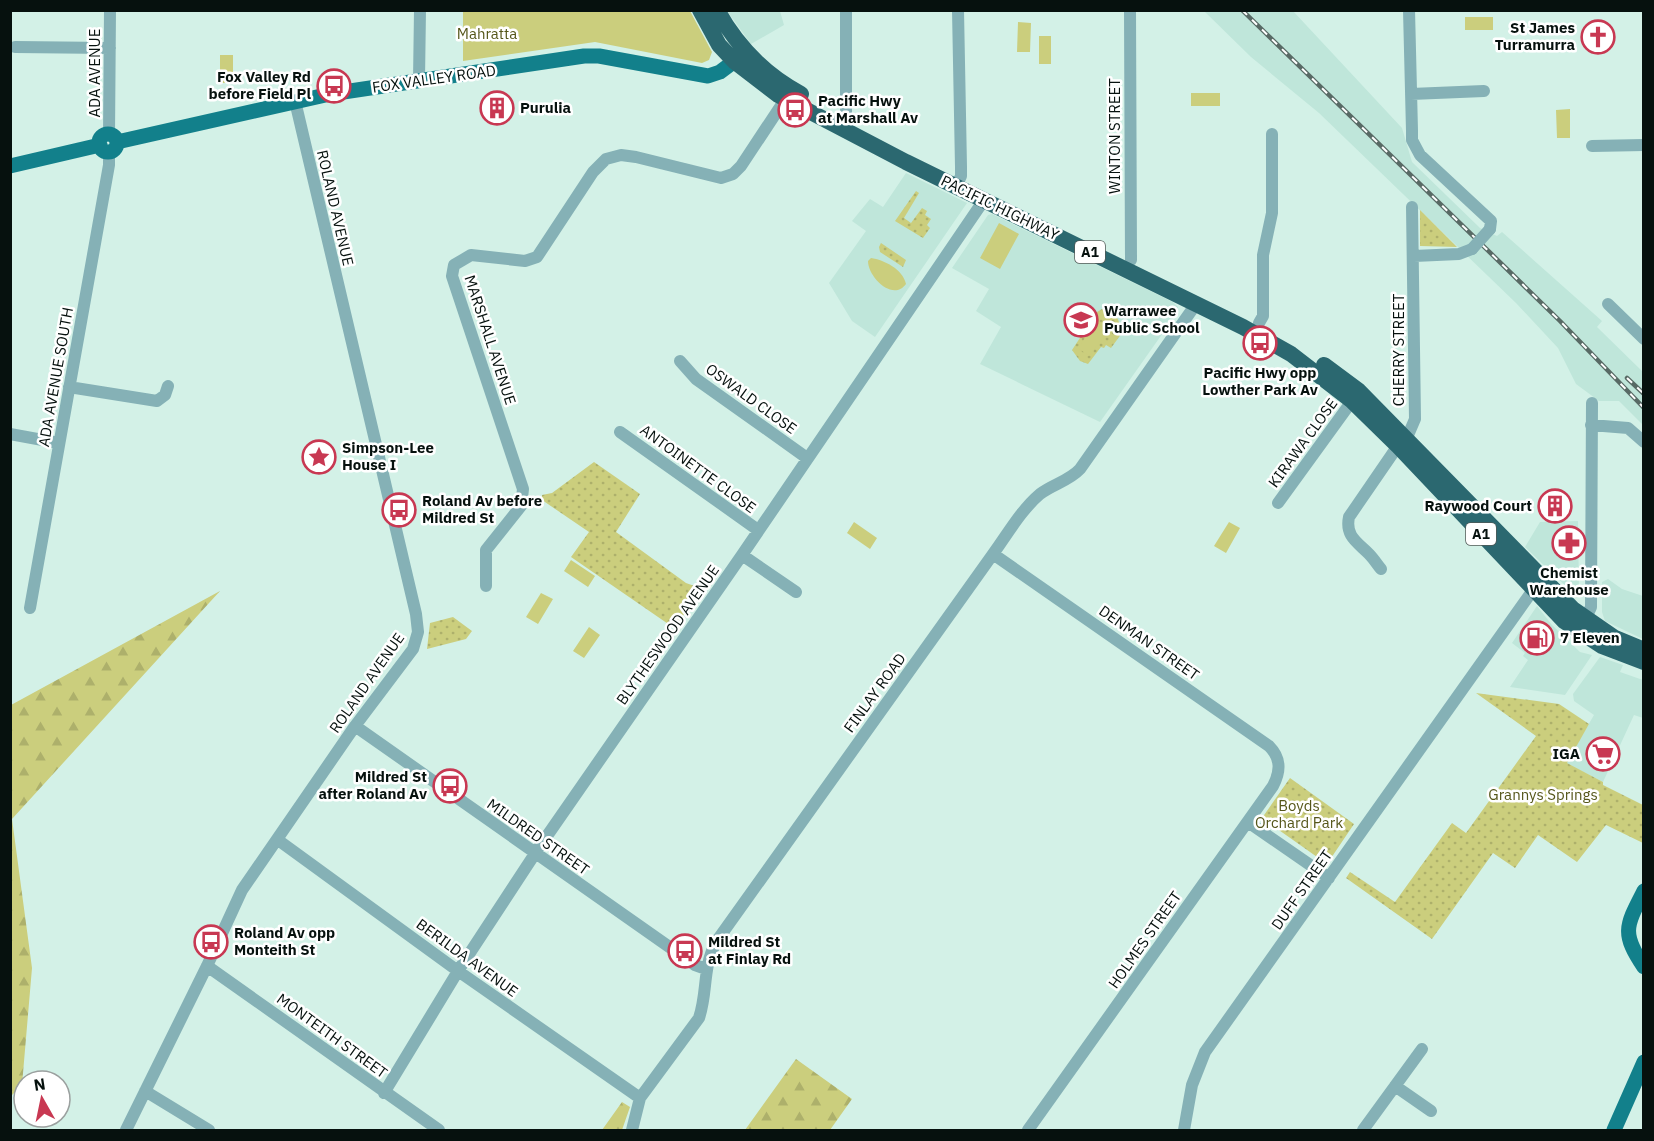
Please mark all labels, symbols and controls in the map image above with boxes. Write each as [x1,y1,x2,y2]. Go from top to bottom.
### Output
place label: St James Turramurra [1495,18,1575,54]
church icon: St James Turramurra [1580,19,1616,55]
park label: Mahratta [457,24,517,43]
street label: ADA AVENUE [85,28,104,118]
street label: FOX VALLEY ROAD [371,60,497,97]
place label: Fox Valley Rd before Field Pl [209,67,311,103]
bus stop icon: Fox Valley Rd before Field Pl [316,68,352,104]
street label: WINTON STREET [1105,78,1124,194]
building icon: Purulia [479,90,515,126]
place label: Pacific Hwy at Marshall Av [818,91,918,127]
bus stop icon: Pacific Hwy at Marshall Av [777,92,813,128]
place label: Purulia [520,98,572,117]
street label: ROLAND AVENUE [313,148,358,268]
street label: PACIFIC HIGHWAY [938,171,1062,244]
road number: A1 [1075,241,1105,263]
street label: MARSHALL AVENUE [461,273,520,407]
street label: CHERRY STREET [1389,293,1408,406]
place label: Warrawee Public School [1104,301,1200,337]
school or university icon: Warrawee Public School [1063,302,1099,338]
street label: ADA AVENUE SOUTH [34,306,77,448]
bus stop icon: Pacific Hwy opp Lowther Park Av [1242,325,1278,361]
street label: OSWALD CLOSE [702,359,801,438]
place label: Pacific Hwy opp Lowther Park Av [1202,363,1318,399]
street label: KIRAWA CLOSE [1264,394,1341,491]
street label: ANTOINETTE CLOSE [637,420,760,517]
place label: Simpson-Lee House I [342,438,434,474]
place icon: Simpson-Lee House I [301,439,337,475]
building icon: Raywood Court [1537,488,1573,524]
place label: Roland Av before Mildred St [422,491,542,527]
bus stop icon: Roland Av before Mildred St [381,492,417,528]
place label: Raywood Court [1425,496,1532,515]
road number: A1 [1466,523,1496,545]
pharmacy icon: Chemist Warehouse [1551,525,1587,561]
street label: BLYTHESWOOD AVENUE [612,561,723,708]
place label: Chemist Warehouse [1529,563,1609,599]
street label: DENMAN STREET [1095,601,1203,684]
fuel station icon: 7 Eleven [1519,620,1555,656]
place label: 7 Eleven [1560,628,1620,647]
street label: ROLAND AVENUE [325,629,408,737]
street label: FINLAY ROAD [839,649,910,736]
supermarket icon: IGA [1585,736,1621,772]
place label: IGA [1552,744,1580,763]
place label: Mildred St after Roland Av [318,767,427,803]
bus stop icon: Mildred St after Roland Av [432,768,468,804]
park label: Grannys Springs [1488,785,1598,804]
street label: MILDRED STREET [483,794,593,879]
park label: Boyds Orchard Park [1255,796,1343,832]
street label: DUFF STREET [1267,846,1336,933]
street label: HOLMES STREET [1104,887,1186,992]
street label: BERILDA AVENUE [413,914,522,1001]
place label: Roland Av opp Monteith St [234,923,335,959]
bus stop icon: Roland Av opp Monteith St [193,924,229,960]
place label: Mildred St at Finlay Rd [708,932,791,968]
bus stop icon: Mildred St at Finlay Rd [667,933,703,969]
street label: MONTEITH STREET [273,989,392,1082]
north arrow [12,1069,72,1129]
text: N [32,1073,47,1095]

